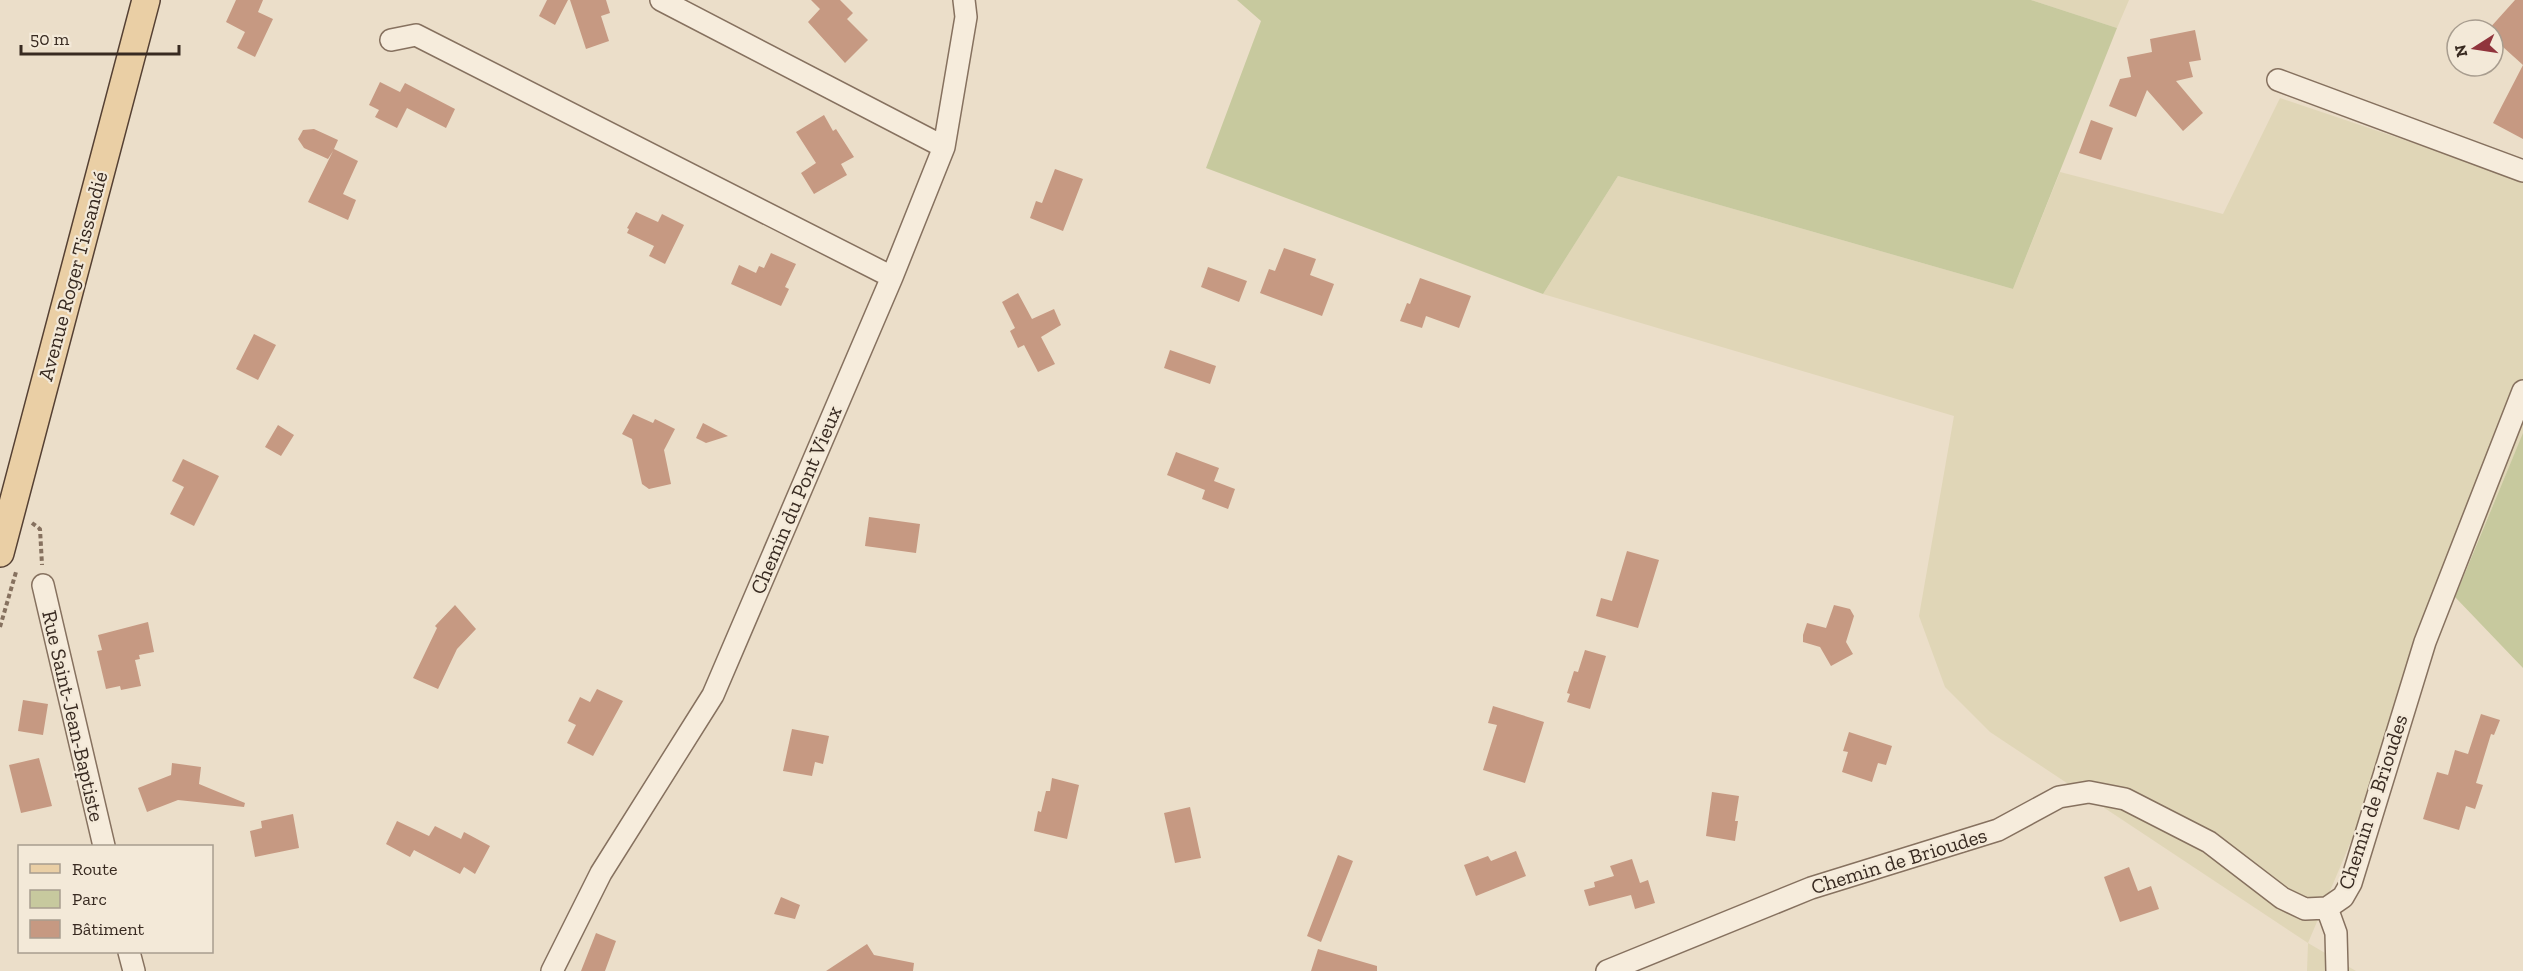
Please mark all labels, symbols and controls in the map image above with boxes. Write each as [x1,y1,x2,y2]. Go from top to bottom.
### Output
scale bar [21,18,178,56]
north arrow [2445,18,2505,78]
text: 50 m [30,28,70,50]
text: N [2450,43,2471,59]
street label: Avenue Roger Tissandié [33,168,113,383]
street label: Chemin du Pont Vieux [745,402,847,598]
street label: Rue Saint-Jean-Baptiste [37,608,110,824]
street label: Chemin de Brioudes [2332,711,2413,893]
street label: Chemin de Brioudes [1808,822,1990,899]
legend [18,845,213,953]
text: Route [72,858,117,880]
text: Parc [72,888,107,910]
text: Bâtiment [72,918,145,940]

